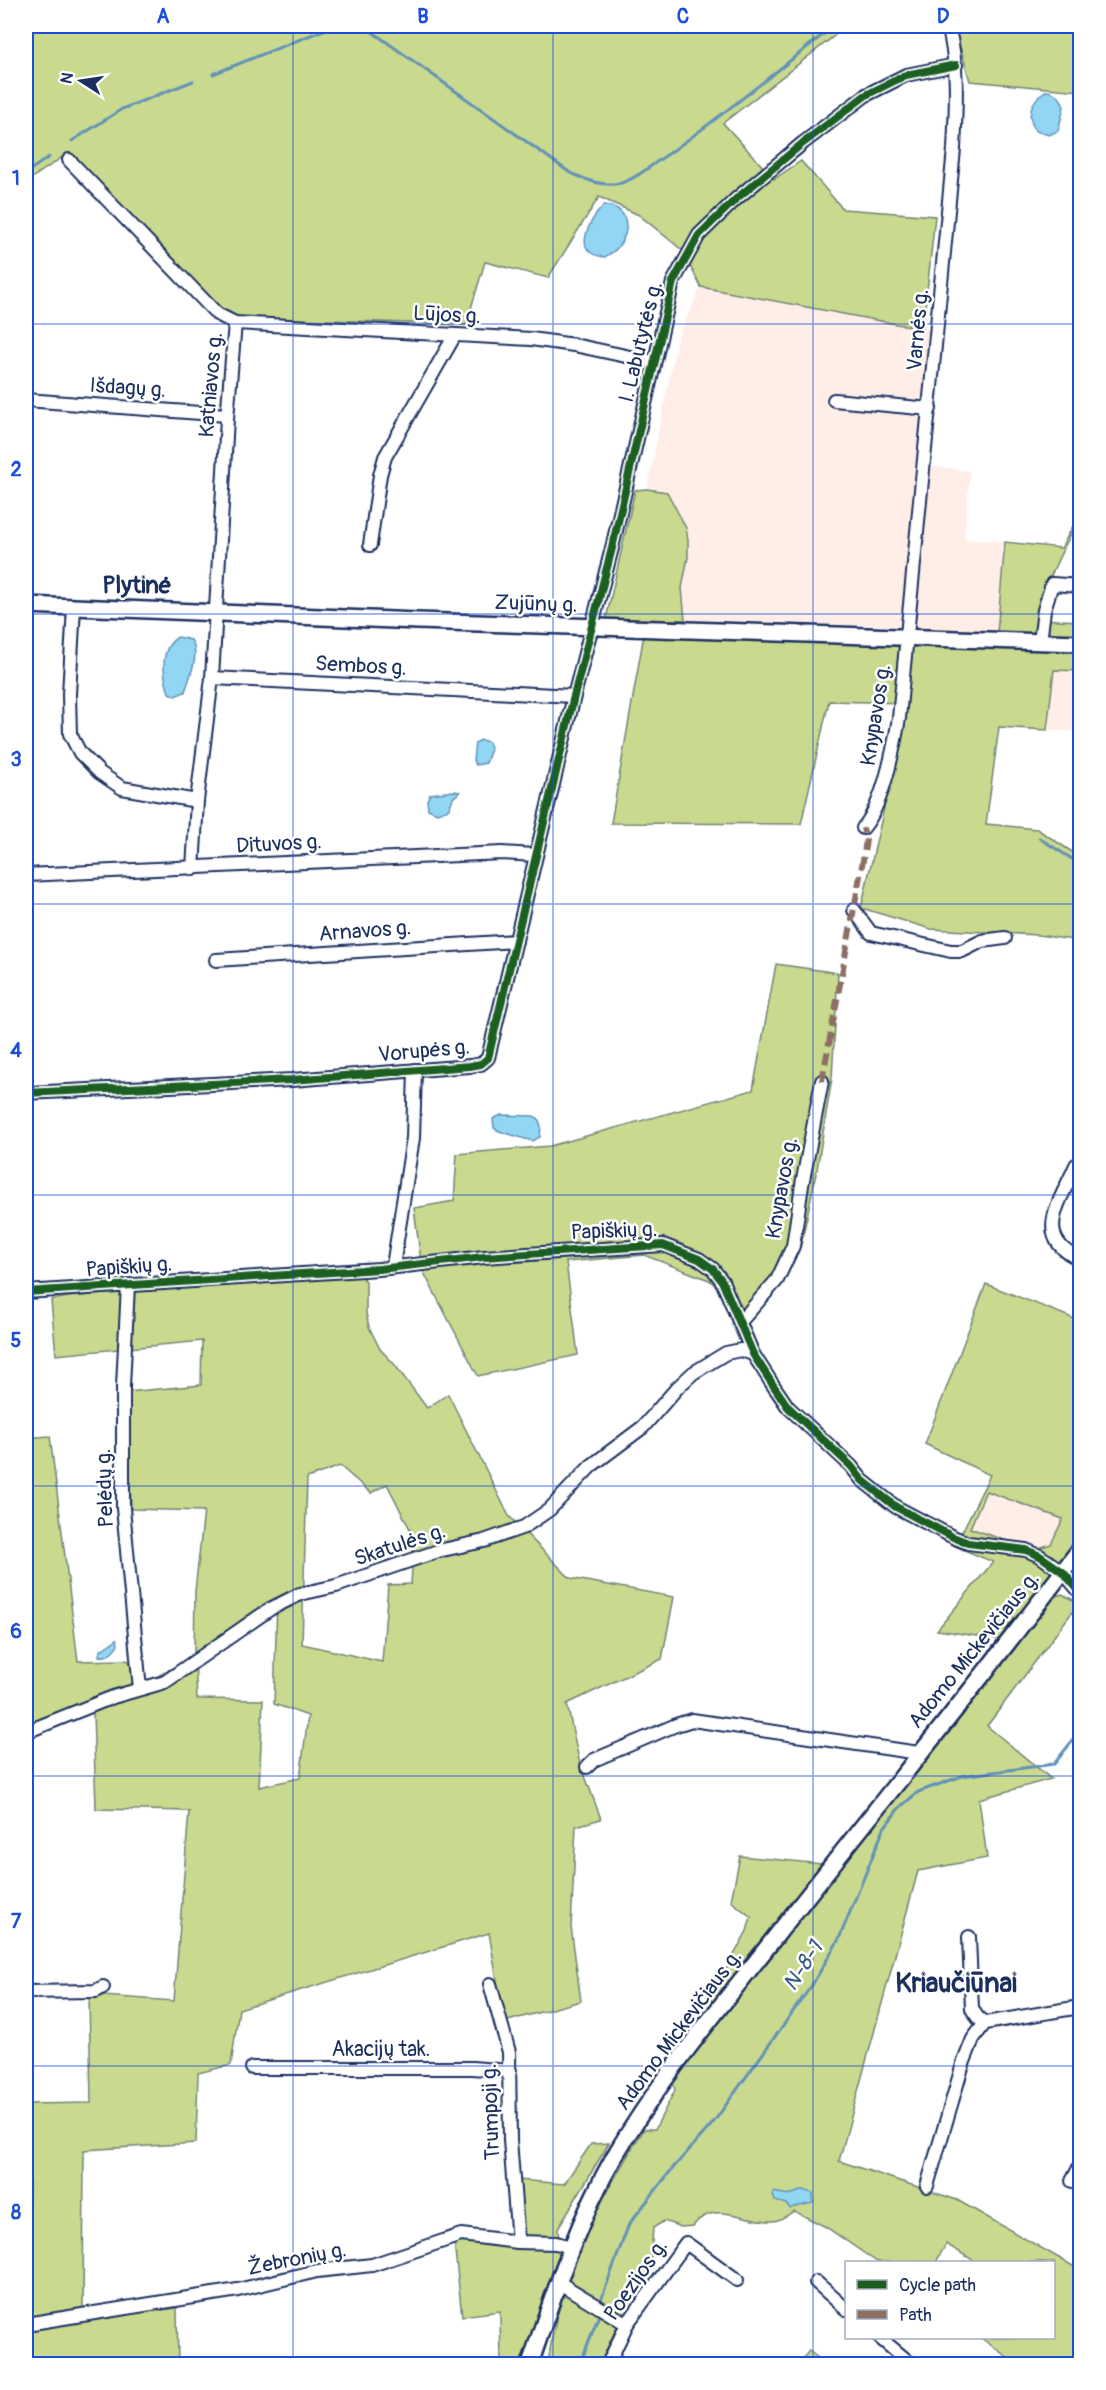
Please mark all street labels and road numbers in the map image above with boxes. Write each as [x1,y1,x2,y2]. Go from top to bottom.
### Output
street label: I. Labutytės g. [613,279,669,405]
street label: Varnės g. [901,288,935,372]
street label: Lūjos g. [412,300,482,330]
street label: Katniavos g. [193,331,229,439]
street label: Išdagų g. [89,372,167,404]
street label: Zujūnų g. [494,589,578,619]
street label: Sembos g. [314,650,408,682]
street label: Knypavos g. [855,662,897,768]
street label: Dituvos g. [235,828,323,860]
street label: Arnavos g. [318,914,412,948]
street label: Vorupės g. [377,1034,471,1068]
street label: Knypavos g. [760,1135,804,1241]
street label: Papiškių g. [570,1216,658,1246]
street label: Papiškių g. [85,1251,173,1283]
street label: Pelėdų g. [90,1448,120,1528]
street label: Skatulės g. [351,1518,449,1572]
street label: Adomo Mickevičiaus g. [902,1566,1046,1734]
street label: Adomo Mickevičiaus g. [610,1944,748,2116]
street label: Akacijų tak. [332,2036,430,2063]
street label: Trumpoji g. [476,2063,506,2161]
street label: Poezijos g. [598,2234,674,2326]
street label: Žebronių g. [245,2236,349,2282]

